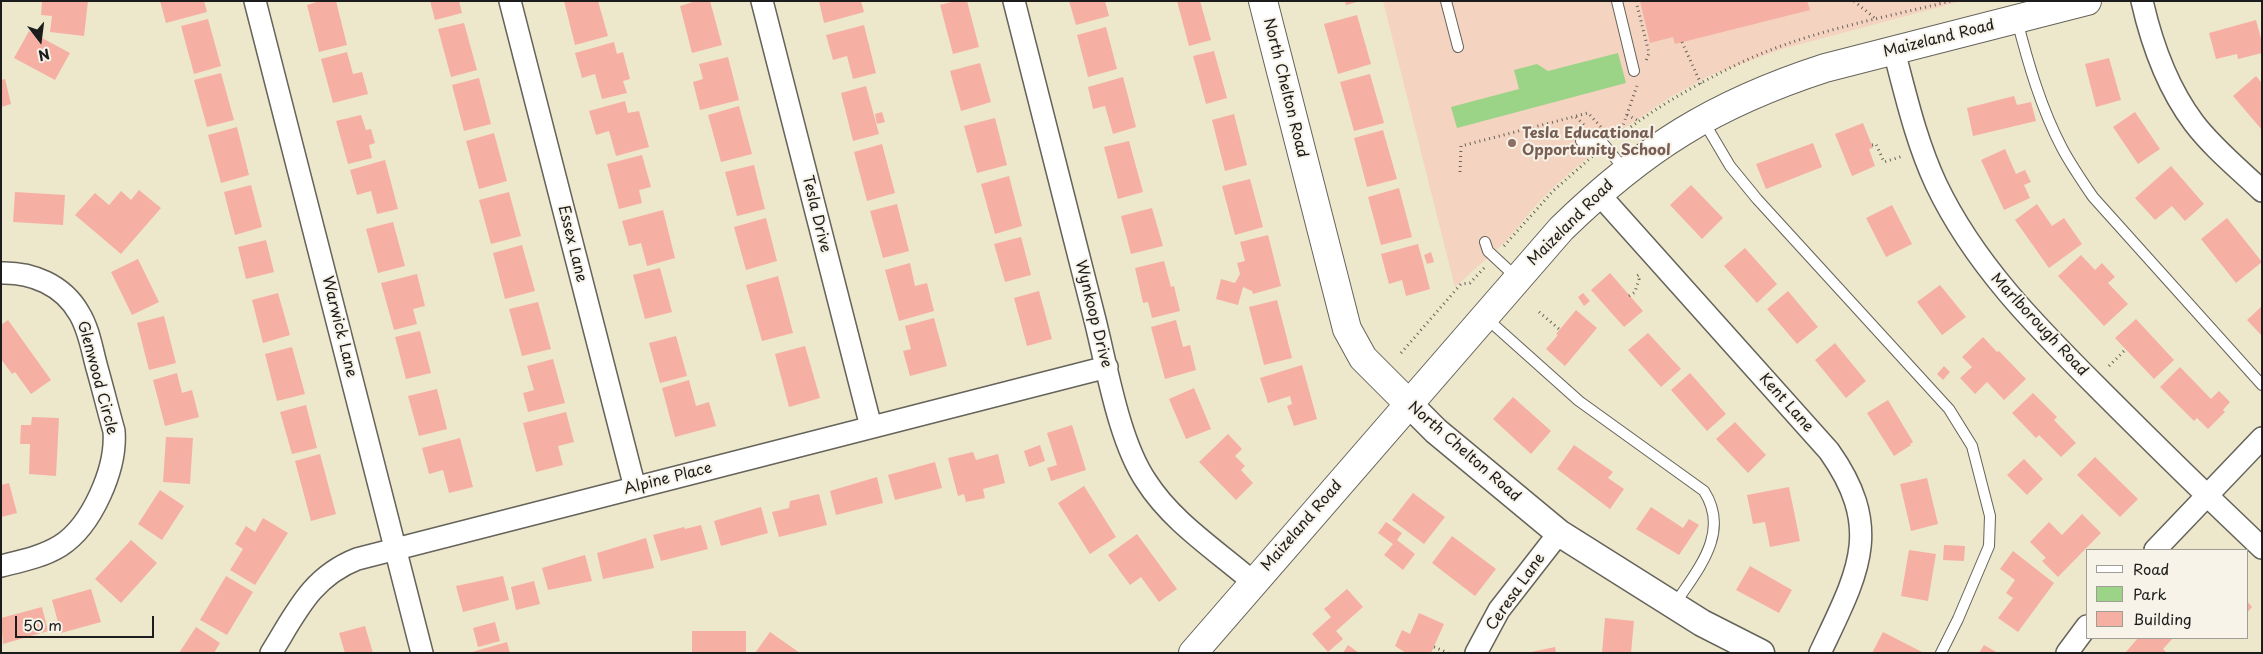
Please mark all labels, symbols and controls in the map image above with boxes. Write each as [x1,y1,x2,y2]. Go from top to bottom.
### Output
north arrow [15,15,65,65]
street label: North Chelton Road [1259,16,1311,160]
street label: Maizeland Road [1881,16,1997,62]
text: N [36,43,52,67]
place label: Tesla Educational Opportunity School [1522,125,1671,160]
marker: Tesla Educational Opportunity School [1506,137,1518,149]
street label: Tesla Drive [798,174,834,254]
street label: Maizeland Road [1524,176,1618,270]
street label: Essex Lane [554,204,590,284]
street label: Wynkoop Drive [1071,258,1115,370]
street label: Marlborough Road [1987,270,2091,380]
street label: Warwick Lane [318,274,360,380]
street label: Glenwood Circle [73,319,121,437]
street label: Kent Lane [1755,370,1817,436]
street label: North Chelton Road [1404,398,1524,506]
street label: Alpine Place [622,459,714,499]
street label: Maizeland Road [1258,477,1346,575]
legend [2086,549,2248,639]
street label: Ceresa Lane [1483,550,1549,634]
text: Road [2133,557,2169,580]
text: Park [2133,582,2167,605]
scale bar [18,606,156,638]
text: Building [2133,607,2192,630]
text: 50 m [23,613,62,636]

